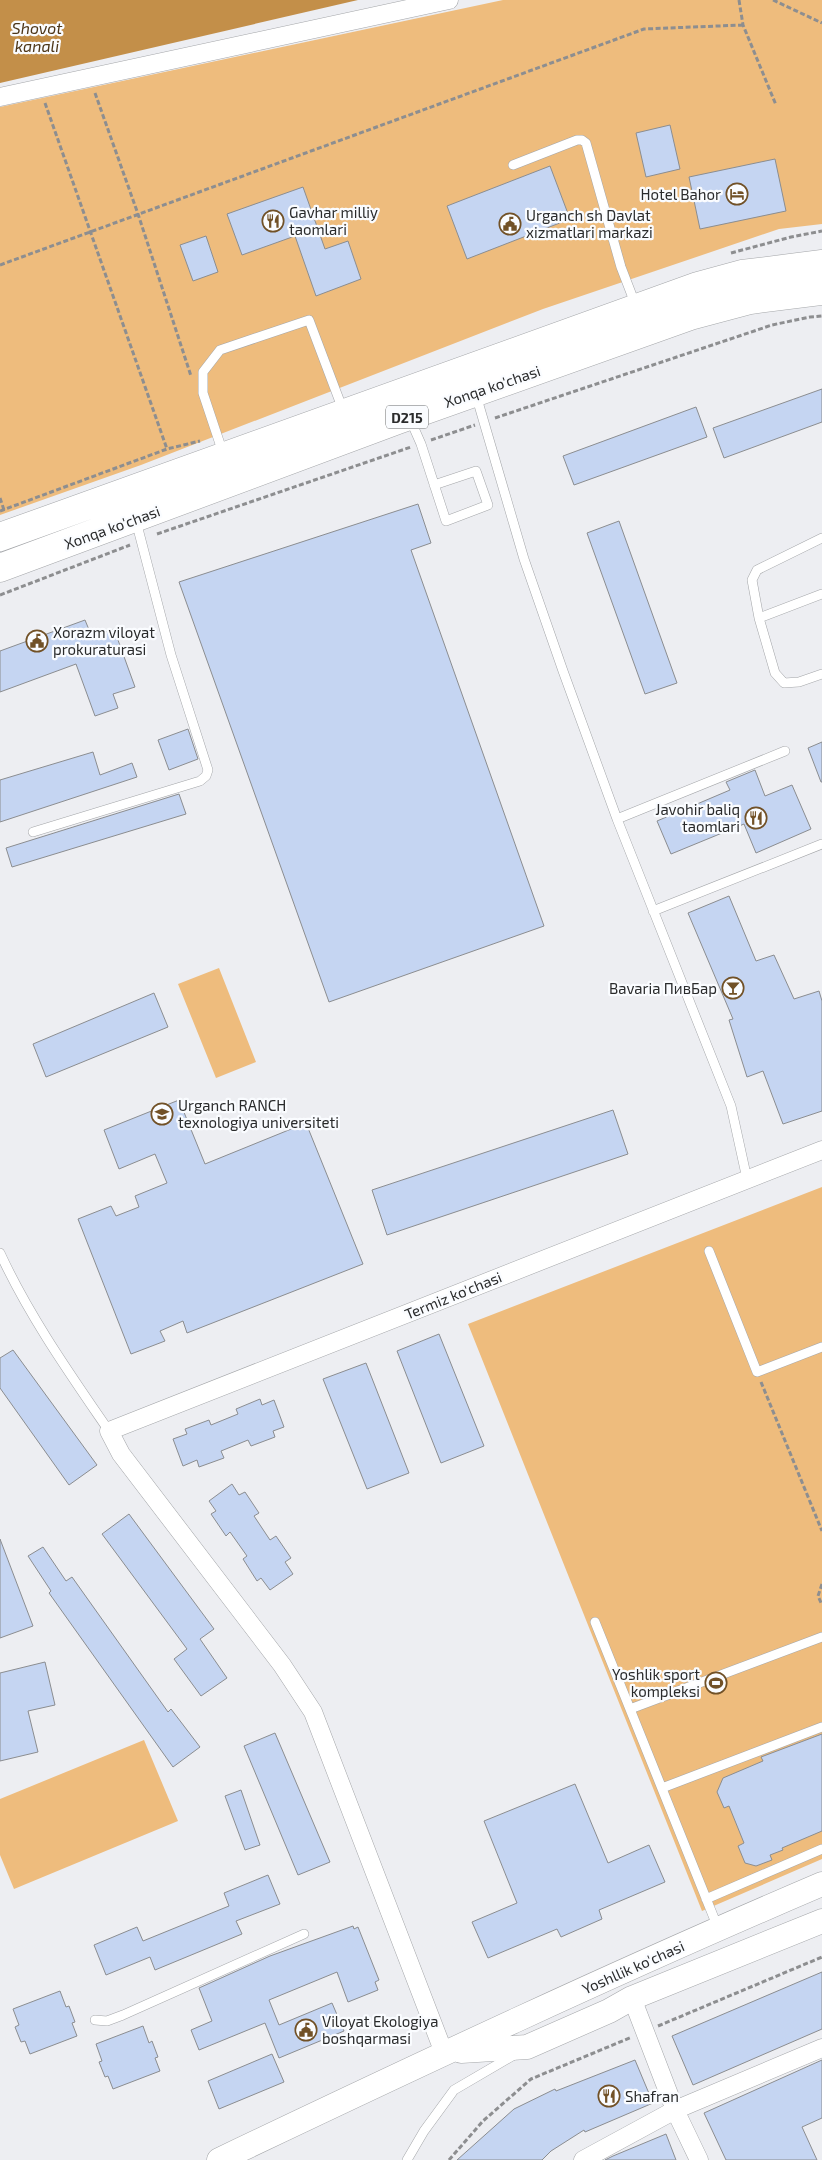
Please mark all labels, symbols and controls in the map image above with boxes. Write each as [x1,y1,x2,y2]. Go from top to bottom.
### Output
water label: Shovot kanali [12,18,63,55]
hotel icon: Hotel Bahor [725,182,749,206]
place label: Hotel Bahor [640,185,721,203]
place label: Gavhar milliy taomlari [289,203,378,238]
place label: Urganch sh Davlat xizmatlari markazi [526,206,653,241]
restaurant icon: Gavhar milliy taomlari [261,209,285,233]
public building icon: Urganch sh Davlat xizmatlari markazi [498,212,522,236]
street label: Xonqa ko'chasi [442,361,542,411]
road number: D215 [386,406,428,428]
street label: Xonqa ko'chasi [62,501,162,553]
place label: Xorazm viloyat prokuraturasi [53,623,155,658]
public building icon: Xorazm viloyat prokuraturasi [25,629,49,653]
place label: Javohir baliq taomlari [655,800,740,835]
restaurant icon: Javohir baliq taomlari [744,806,768,830]
bar icon: Bavaria ПивБар [721,976,745,1000]
place label: Bavaria ПивБар [609,979,717,997]
place label: Urganch RANCH texnologiya universiteti [178,1096,339,1131]
school or university icon: Urganch RANCH texnologiya universiteti [150,1102,174,1126]
street label: Termiz ko'chasi [402,1267,504,1323]
place label: Yoshlik sport kompleksi [612,1665,700,1700]
sports icon: Yoshlik sport kompleksi [704,1671,728,1695]
street label: Yoshllik ko'chasi [579,1936,687,1998]
place label: Viloyat Ekologiya boshqarmasi [322,2012,438,2047]
public building icon: Viloyat Ekologiya boshqarmasi [294,2018,318,2042]
restaurant icon: Shafran [597,2084,621,2108]
place label: Shafran [625,2087,679,2105]

